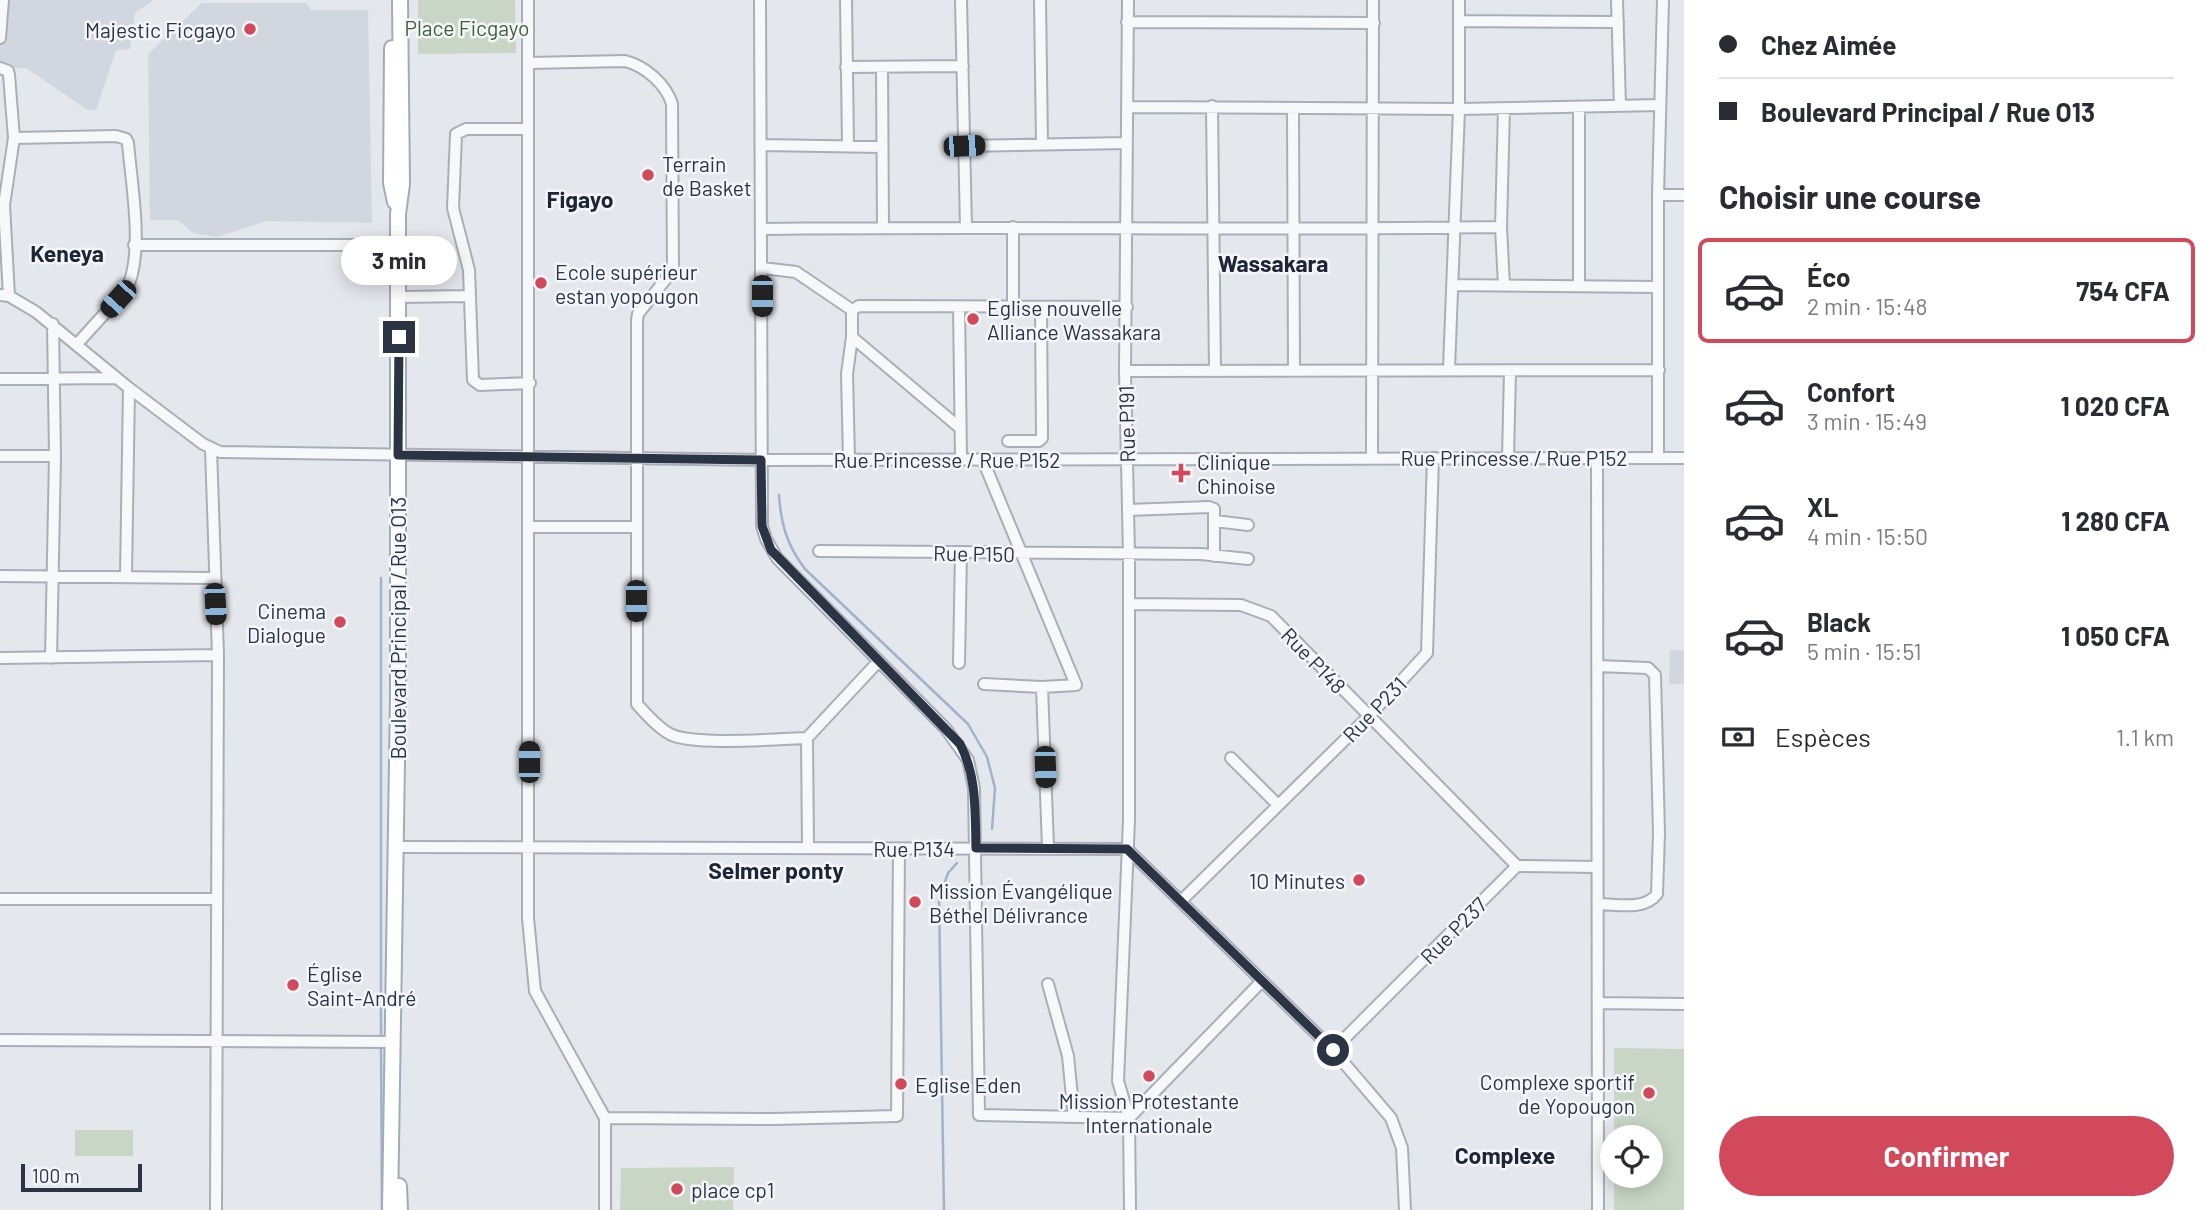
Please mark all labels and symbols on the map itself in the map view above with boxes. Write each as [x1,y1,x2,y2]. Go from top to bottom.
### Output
park label: Place Ficgayo [404,15,530,40]
place label: Majestic Ficgayo [85,17,236,42]
marker: Majestic Ficgayo [242,21,258,37]
car [943,135,986,157]
place label: Terrain de Basket [662,151,752,200]
marker: Terrain de Basket [640,167,656,183]
district label: Figayo [547,185,614,213]
callout: 3 min [341,236,457,284]
district label: Keneya [30,239,104,267]
district label: Wassakara [1218,249,1328,277]
place label: Ecole supérieur estan yopougon [555,259,699,308]
marker: Ecole supérieur estan yopougon [533,275,549,291]
car [752,275,773,317]
car [97,276,140,322]
place label: Eglise nouvelle Alliance Wassakara [987,295,1161,344]
marker: Eglise nouvelle Alliance Wassakara [965,311,981,327]
route end [383,321,415,353]
street label: Rue P191 [1113,385,1139,463]
street label: Rue Princesse / Rue P152 [1400,445,1628,470]
street label: Rue Princesse / Rue P152 [833,447,1061,472]
place label: Clinique Chinoise [1197,449,1276,498]
marker: Clinique Chinoise [1171,463,1191,483]
street label: Boulevard Principal / Rue O13 [385,497,410,759]
street label: Rue P150 [933,540,1015,566]
car [626,580,647,622]
car [204,582,227,626]
place label: Cinema Dialogue [247,598,326,647]
marker: Cinema Dialogue [332,614,348,630]
street label: Rue P148 [1277,622,1351,698]
street label: Rue P231 [1337,671,1411,747]
car [519,741,540,783]
car [1034,746,1057,788]
street label: Rue P134 [873,836,955,861]
district label: Selmer ponty [708,856,844,884]
place label: 1O Minutes [1249,868,1345,893]
marker: 1O Minutes [1351,872,1367,888]
place label: Mission Évangélique Béthel Délivrance [929,878,1113,927]
street label: Rue P237 [1415,891,1492,968]
marker: Mission Évangélique Béthel Délivrance [907,894,923,910]
place label: Église Saint-André [307,961,416,1010]
marker: Église Saint-André [285,977,301,993]
route start [1317,1034,1349,1066]
marker: Mission Protestante Internationale [1141,1068,1157,1084]
place label: Complexe sportif de Yopougon [1480,1069,1635,1118]
place label: Eglise Eden [915,1072,1021,1097]
marker: Eglise Eden [893,1076,909,1092]
marker: Complexe sportif de Yopougon [1641,1085,1657,1101]
place label: Mission Protestante Internationale [1059,1088,1239,1137]
district label: Complexe [1455,1141,1555,1169]
scale bar [21,1161,142,1193]
place label: place cp1 [691,1177,774,1202]
marker: place cp1 [669,1181,685,1197]

